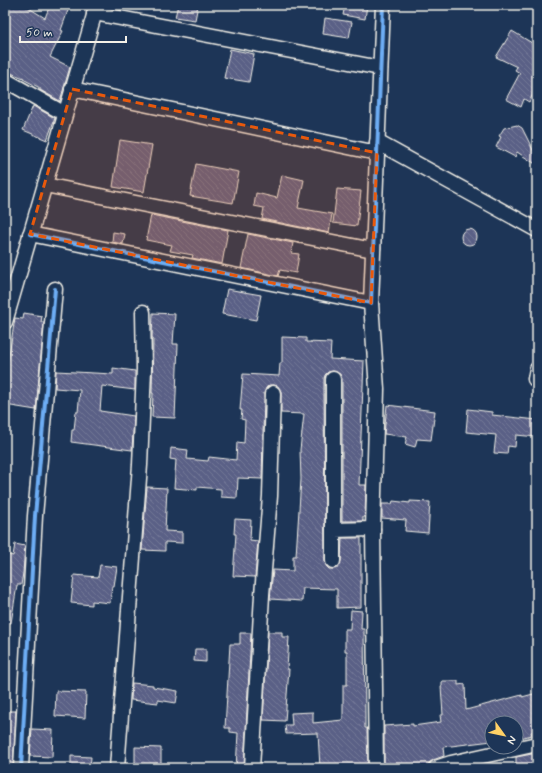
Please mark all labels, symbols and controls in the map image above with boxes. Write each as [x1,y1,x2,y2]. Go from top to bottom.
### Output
scale bar [20,18,126,44]
text: 50 m [26,25,53,41]
north arrow [484,715,524,755]
text: N [504,733,519,747]

